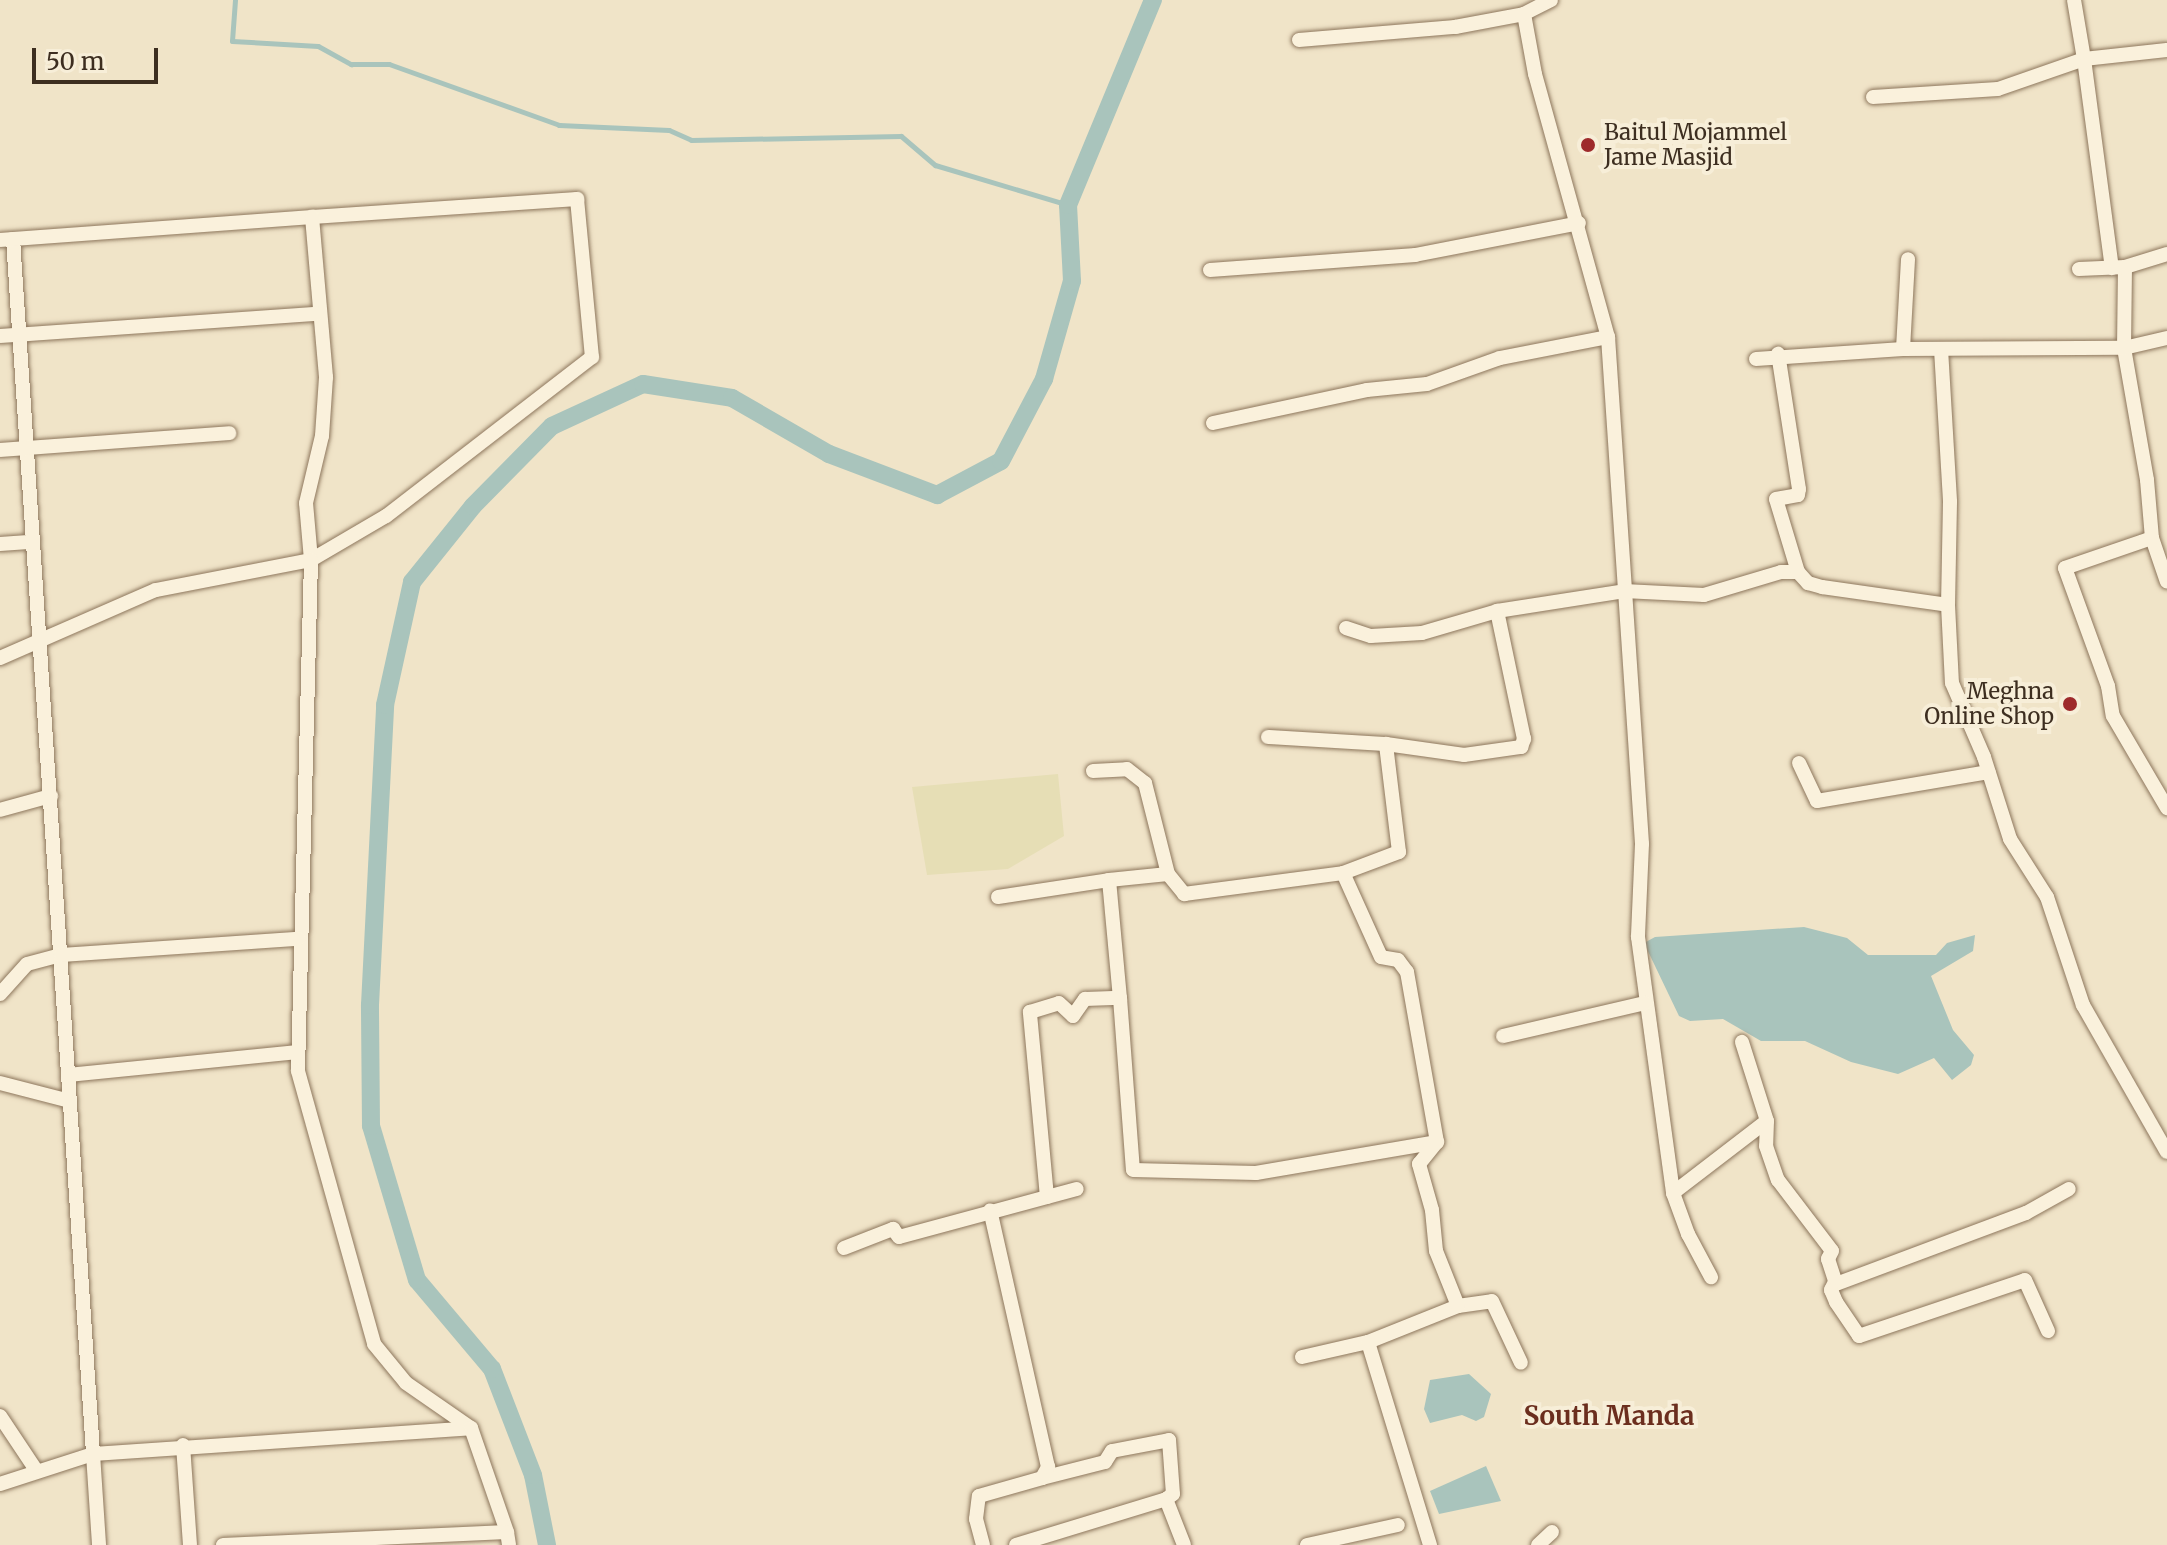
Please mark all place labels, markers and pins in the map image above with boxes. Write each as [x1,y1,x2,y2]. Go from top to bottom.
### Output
place label: Baitul Mojammel Jame Masjid [1604,119,1787,170]
marker: Baitul Mojammel Jame Masjid [1579,136,1597,154]
place label: Meghna Online Shop [1924,678,2054,730]
marker: Meghna Online Shop [2061,695,2079,713]

